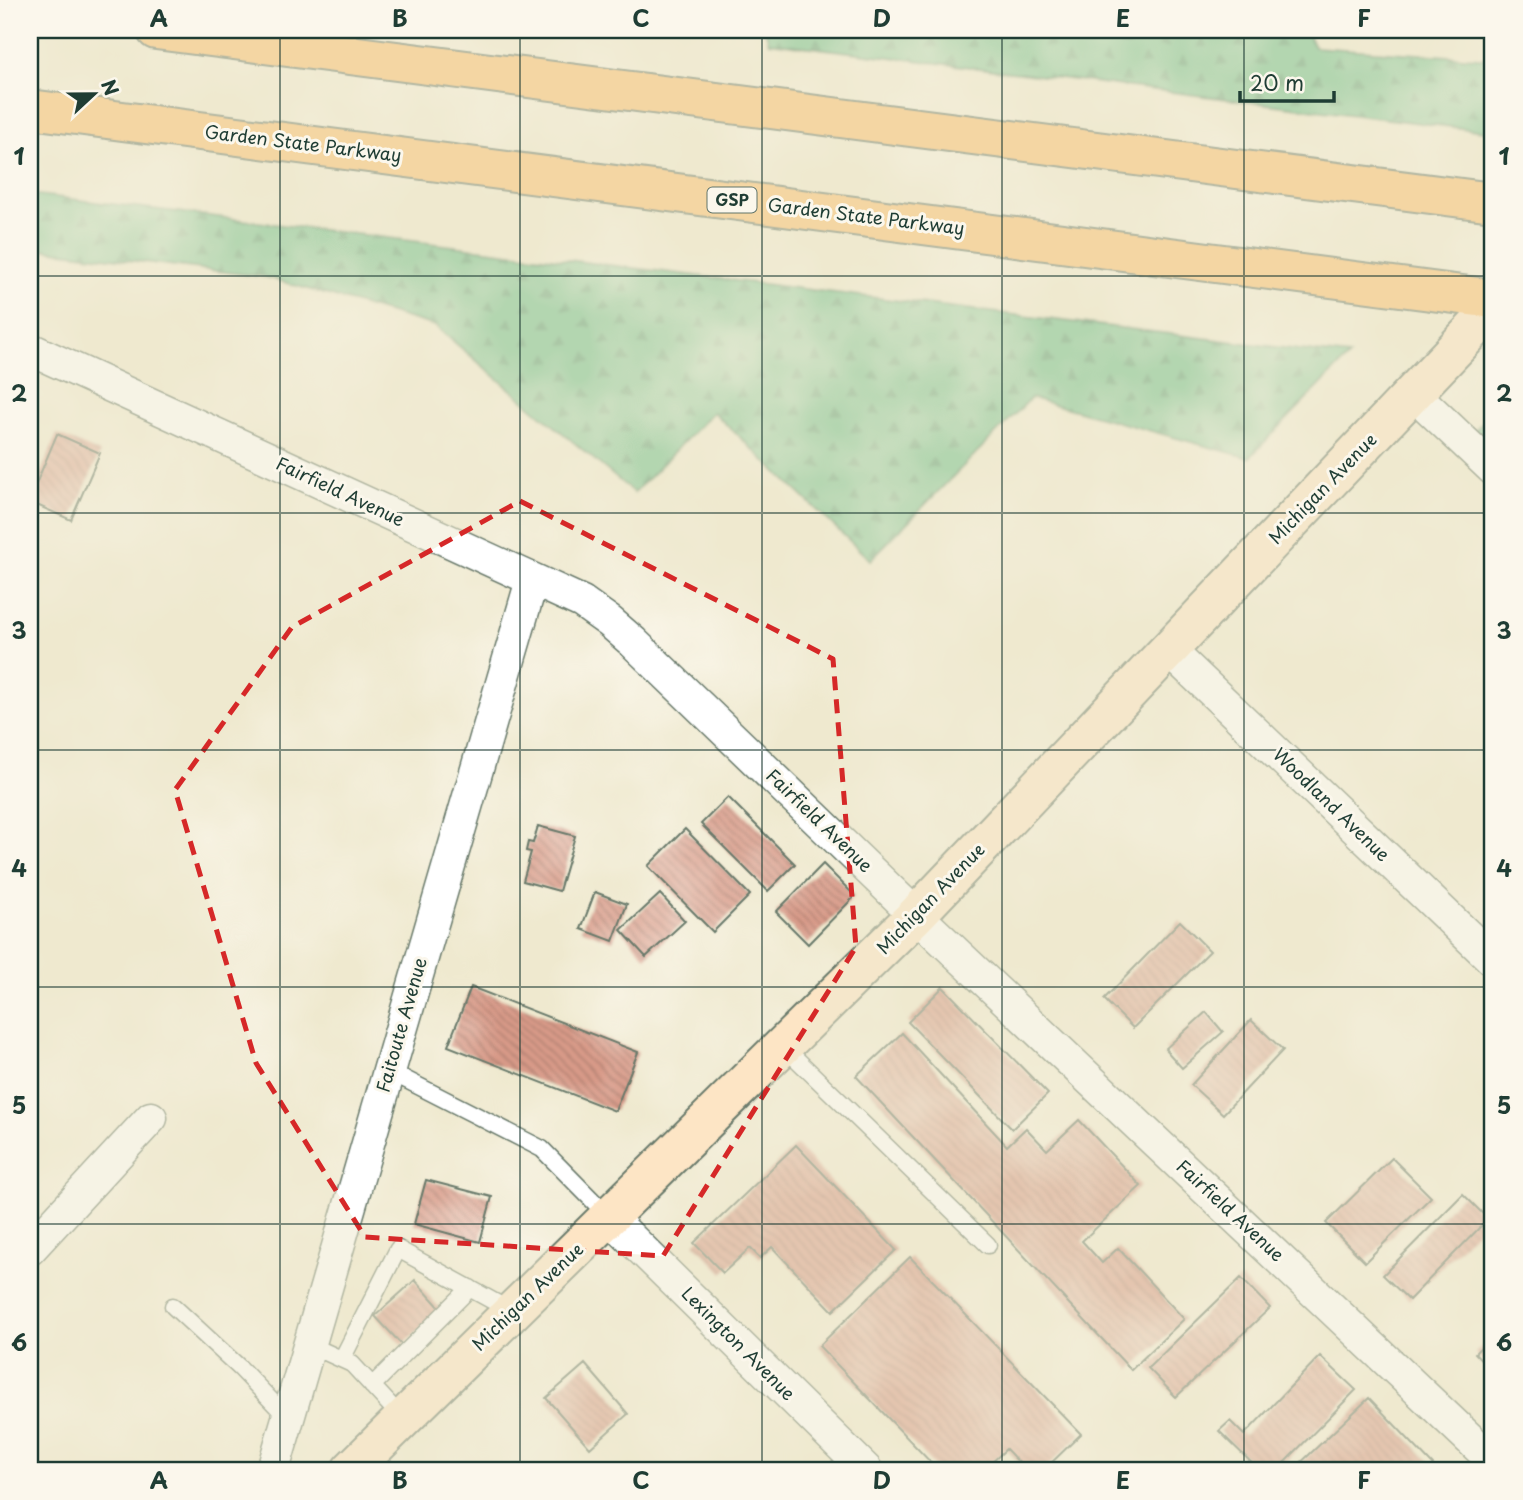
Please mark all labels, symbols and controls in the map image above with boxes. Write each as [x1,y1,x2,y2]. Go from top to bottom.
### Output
text: A [150,0,168,35]
text: B [392,0,408,35]
text: C [632,0,650,35]
text: D [873,0,891,35]
text: E [1116,0,1130,35]
text: F [1357,0,1371,35]
north arrow [60,60,130,130]
scale bar [1240,60,1334,104]
text: 20 m [1250,66,1304,98]
text: N [95,75,126,99]
street label: Garden State Parkway [203,117,403,168]
text: 1 [14,138,25,173]
text: 1 [1499,138,1510,173]
road number: GSP [708,188,756,212]
street label: Garden State Parkway [766,190,966,241]
text: 2 [11,375,27,410]
text: 2 [1496,375,1512,410]
street label: Michigan Avenue [1262,426,1382,550]
street label: Fairfield Avenue [272,449,409,532]
text: 3 [11,612,27,647]
text: 3 [1496,612,1512,647]
street label: Woodland Avenue [1267,741,1397,867]
street label: Fairfield Avenue [761,762,880,878]
street label: Michigan Avenue [870,836,990,960]
text: 4 [11,850,27,885]
text: 4 [1496,850,1512,885]
street label: Faitoute Avenue [368,954,433,1095]
text: 5 [12,1087,26,1122]
text: 5 [1497,1087,1511,1122]
street label: Fairfield Avenue [1171,1153,1291,1267]
street label: Michigan Avenue [465,1236,589,1356]
street label: Lexington Avenue [676,1280,802,1406]
text: 6 [11,1324,27,1359]
text: 6 [1496,1324,1512,1359]
text: A [150,1462,168,1497]
text: B [392,1462,408,1497]
text: C [632,1462,650,1497]
text: D [873,1462,891,1497]
text: E [1116,1462,1130,1497]
text: F [1357,1462,1371,1497]

